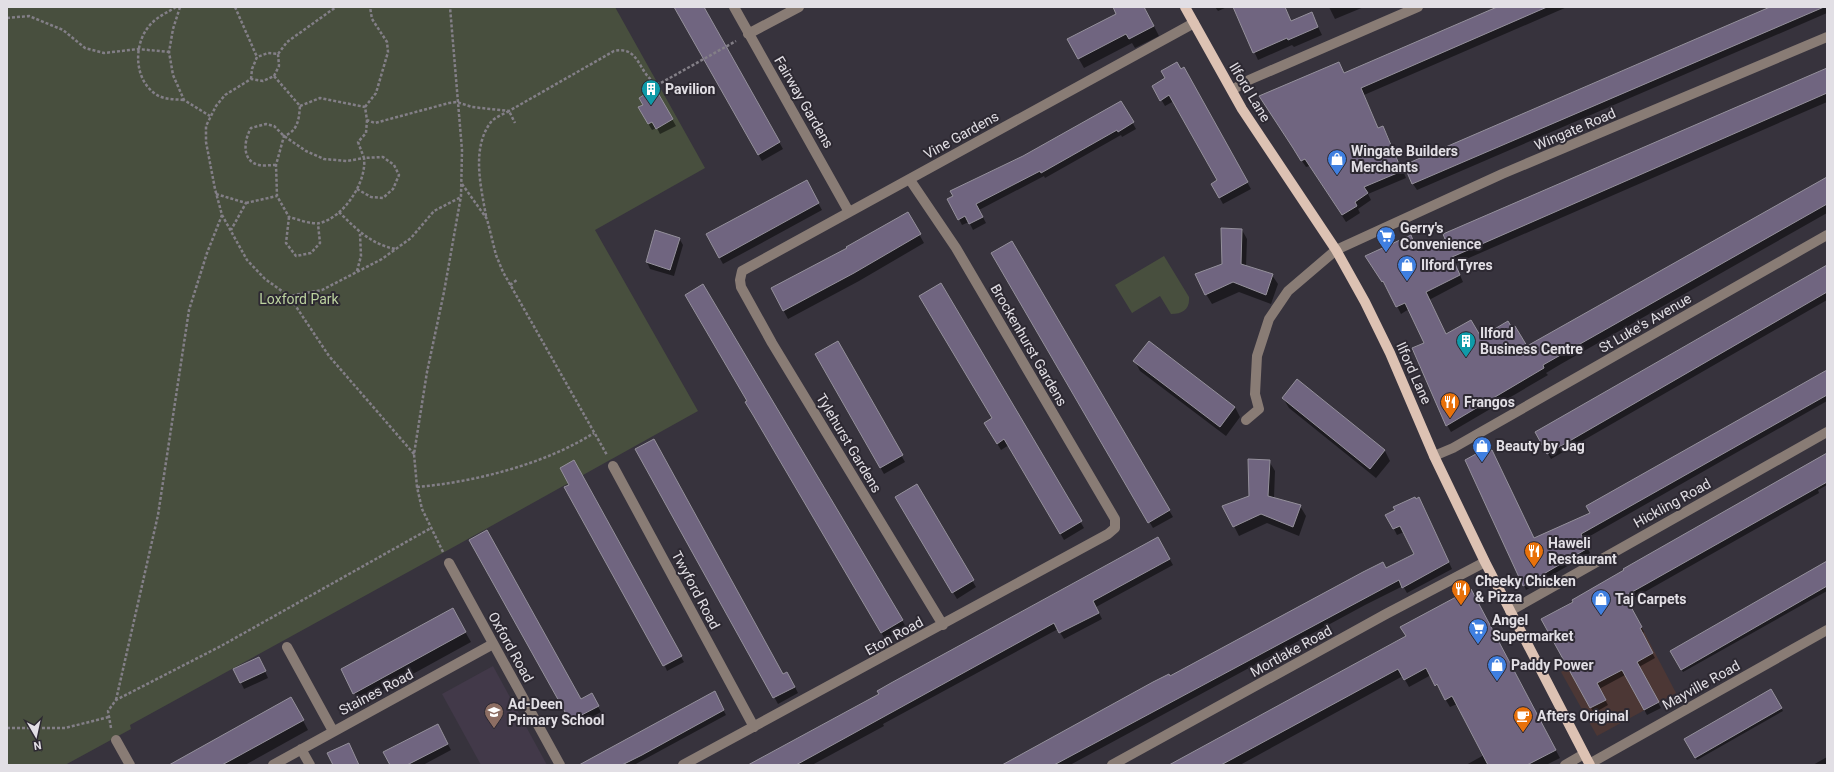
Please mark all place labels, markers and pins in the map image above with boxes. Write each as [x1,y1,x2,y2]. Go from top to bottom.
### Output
building icon: Pavilion [640,78,662,106]
place label: Pavilion [665,81,715,97]
place label: Wingate Builders Merchants [1351,143,1458,175]
shop icon: Wingate Builders Merchants [1326,148,1348,176]
place label: Gerry's Convenience [1400,220,1482,252]
supermarket icon: Gerry's Convenience [1375,225,1397,253]
shop icon: Ilford Tyres [1396,254,1418,282]
place label: Ilford Tyres [1421,257,1493,273]
place label: Ilford Business Centre [1480,325,1583,357]
building icon: Ilford Business Centre [1455,330,1477,358]
restaurant icon: Frangos [1439,391,1461,419]
place label: Frangos [1464,394,1515,410]
shop icon: Beauty by Jag [1471,435,1493,463]
place label: Beauty by Jag [1496,438,1585,454]
place label: Haweli Restaurant [1548,535,1617,567]
restaurant icon: Haweli Restaurant [1523,540,1545,568]
place label: Cheeky Chicken & Pizza [1475,573,1576,605]
restaurant icon: Cheeky Chicken & Pizza [1450,578,1472,606]
shop icon: Taj Carpets [1590,588,1612,616]
place label: Taj Carpets [1615,591,1686,607]
place label: Angel Supermarket [1492,612,1574,644]
supermarket icon: Angel Supermarket [1467,617,1489,645]
shop icon: Paddy Power [1486,654,1508,682]
place label: Paddy Power [1511,657,1594,673]
place label: Ad-Deen Primary School [508,696,605,728]
school or university icon: Ad-Deen Primary School [483,701,505,729]
cafe icon: Afters Original [1512,705,1534,733]
place label: Afters Original [1537,708,1629,724]

